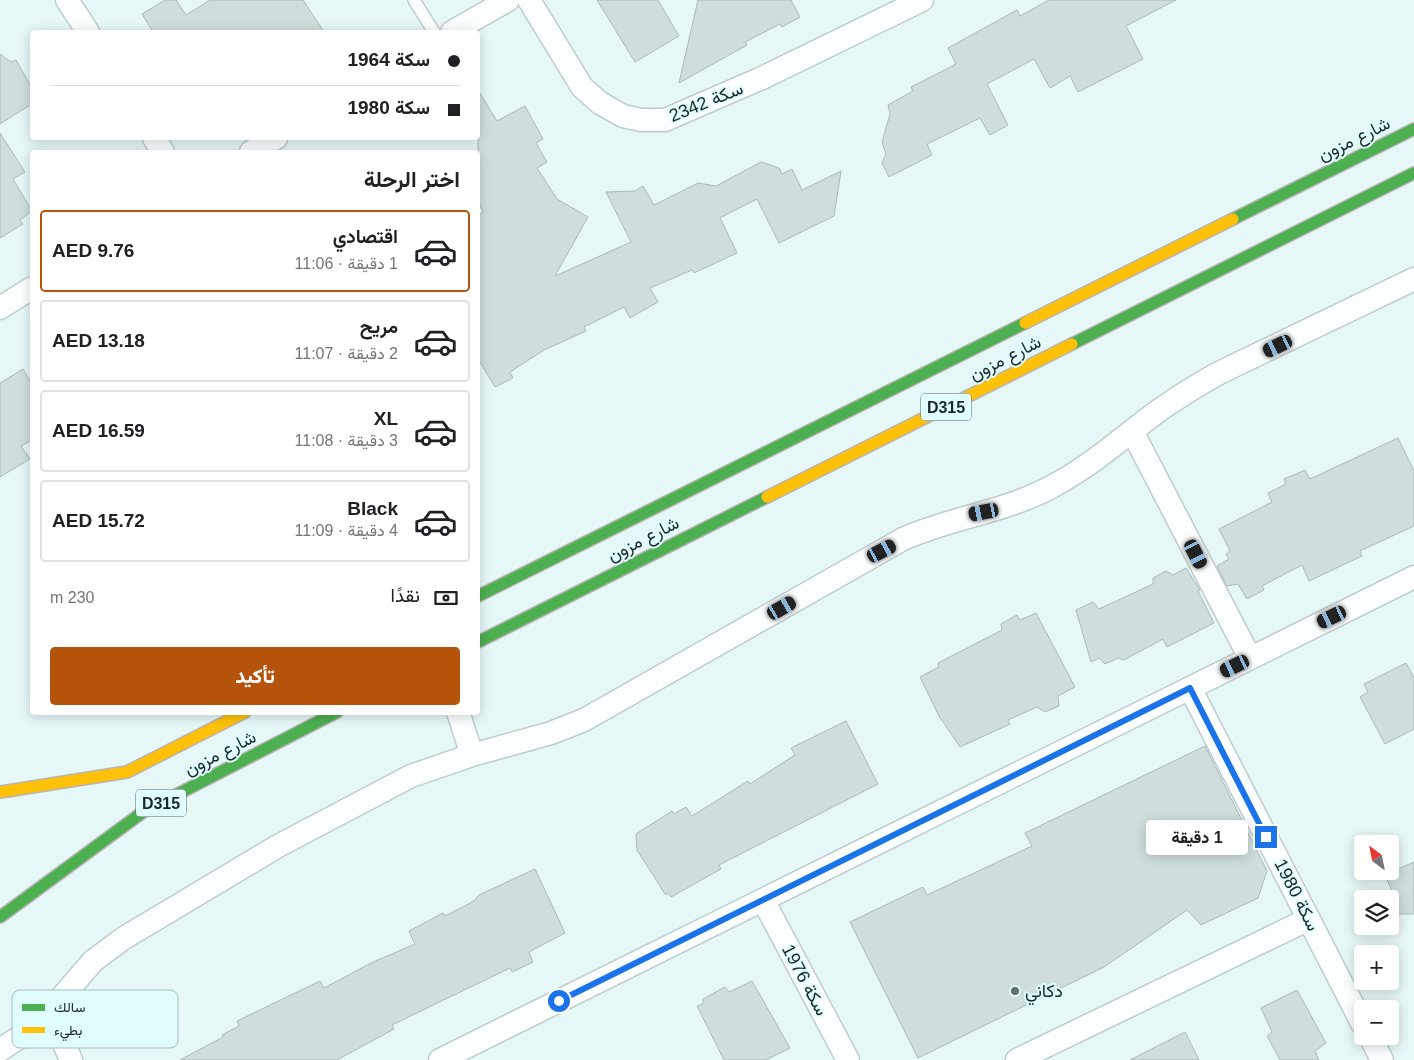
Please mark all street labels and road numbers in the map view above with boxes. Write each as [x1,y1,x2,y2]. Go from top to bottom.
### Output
street label: سكة 2342 [666,78,746,126]
street label: شارع مزون [1315,113,1394,167]
street label: شارع مزون [966,331,1045,386]
road number: D315 [921,394,971,421]
street label: شارع مزون [604,512,683,567]
street label: شارع مزون [181,726,260,781]
road number: D315 [136,790,186,816]
street label: سكة 1980 [1270,856,1324,934]
street label: سكة 1976 [778,941,832,1019]

